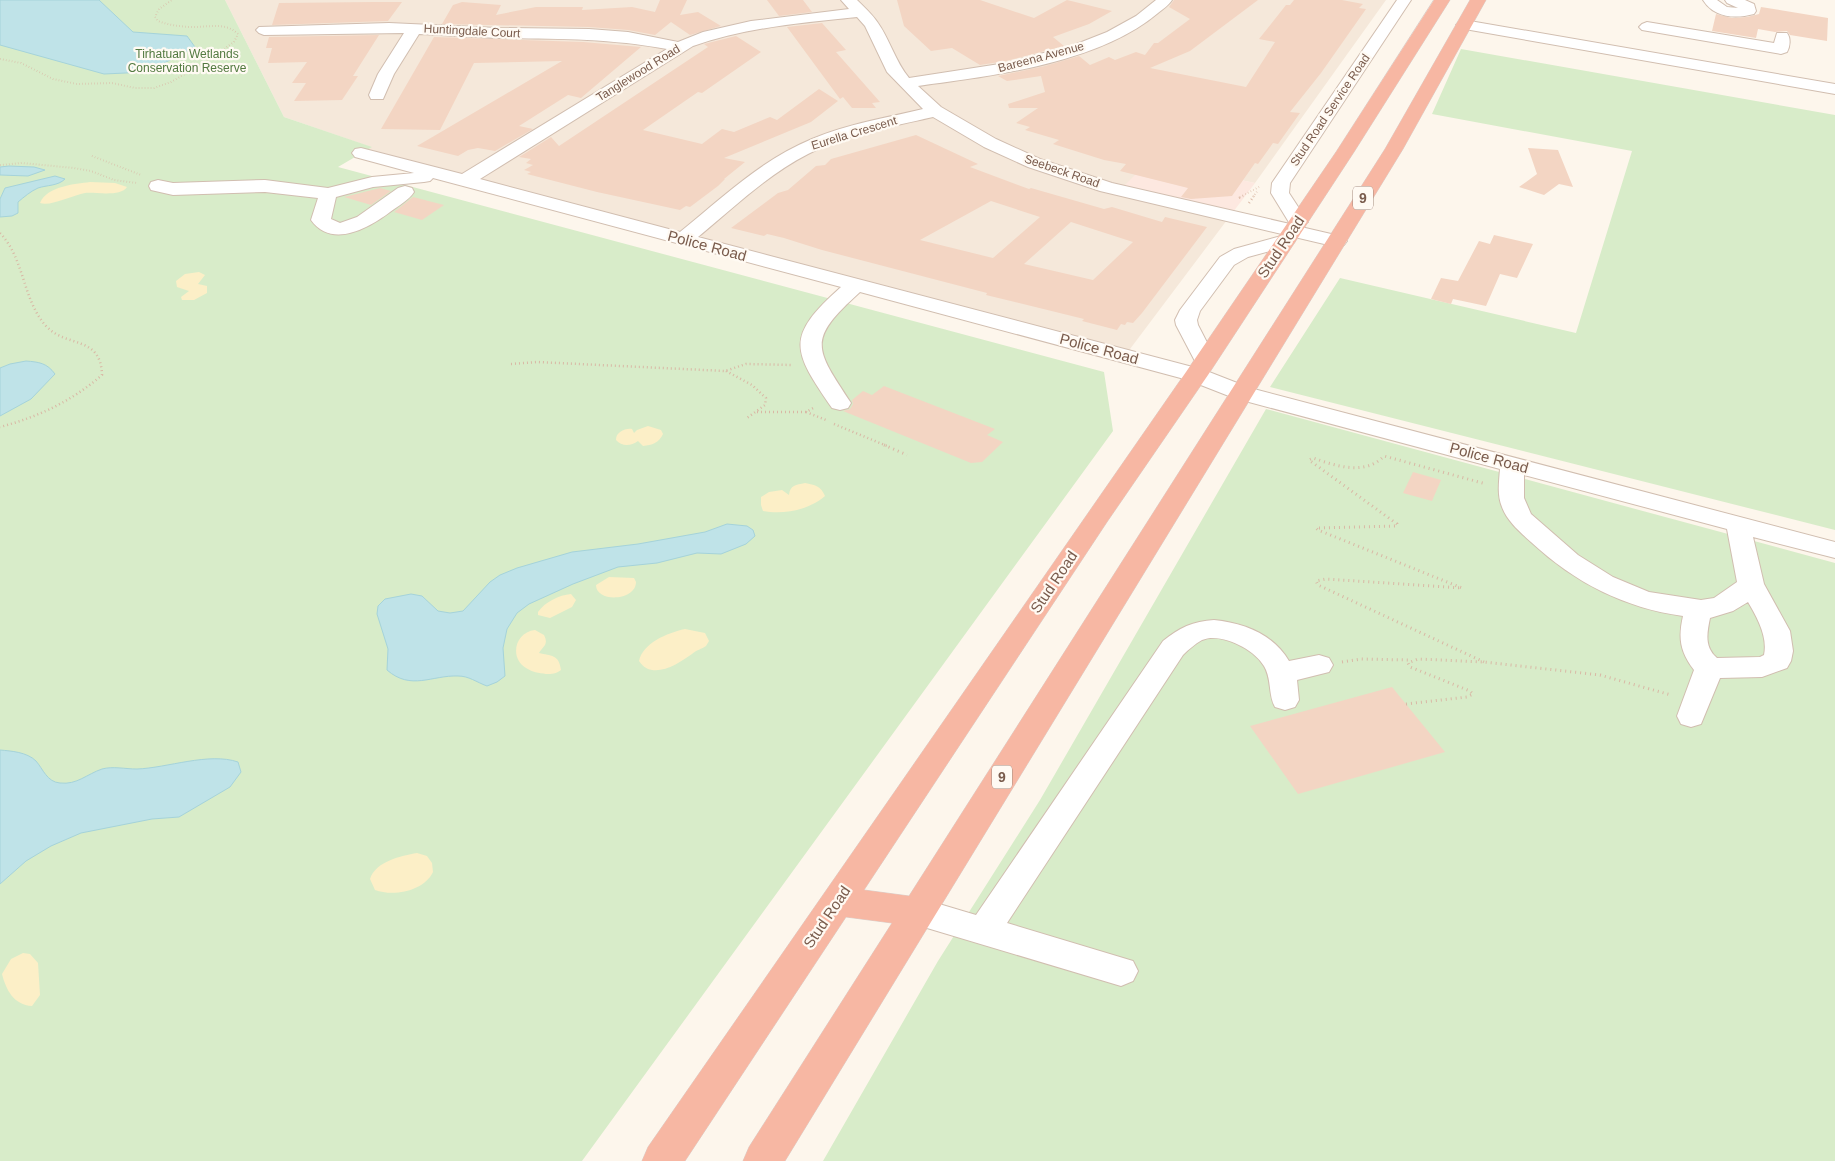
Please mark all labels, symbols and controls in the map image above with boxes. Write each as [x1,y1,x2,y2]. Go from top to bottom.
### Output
street label: Huntingdale Court [423,21,521,41]
street label: Bareena Avenue [996,39,1086,75]
street label: Tanglewood Road [594,42,682,104]
park label: Tirhatuan Wetlands Conservation Reserve [128,47,247,75]
street label: Stud Road Service Road [1287,51,1373,169]
street label: Eurella Crescent [810,113,899,153]
street label: Seebeck Road [1022,152,1102,190]
road number: 9 [1353,187,1373,210]
street label: Stud Road [1254,213,1307,281]
street label: Police Road [666,227,748,264]
street label: Police Road [1058,330,1140,367]
street label: Police Road [1448,439,1530,476]
street label: Stud Road [1027,548,1080,616]
road number: 9 [992,766,1012,789]
street label: Stud Road [800,883,853,951]

